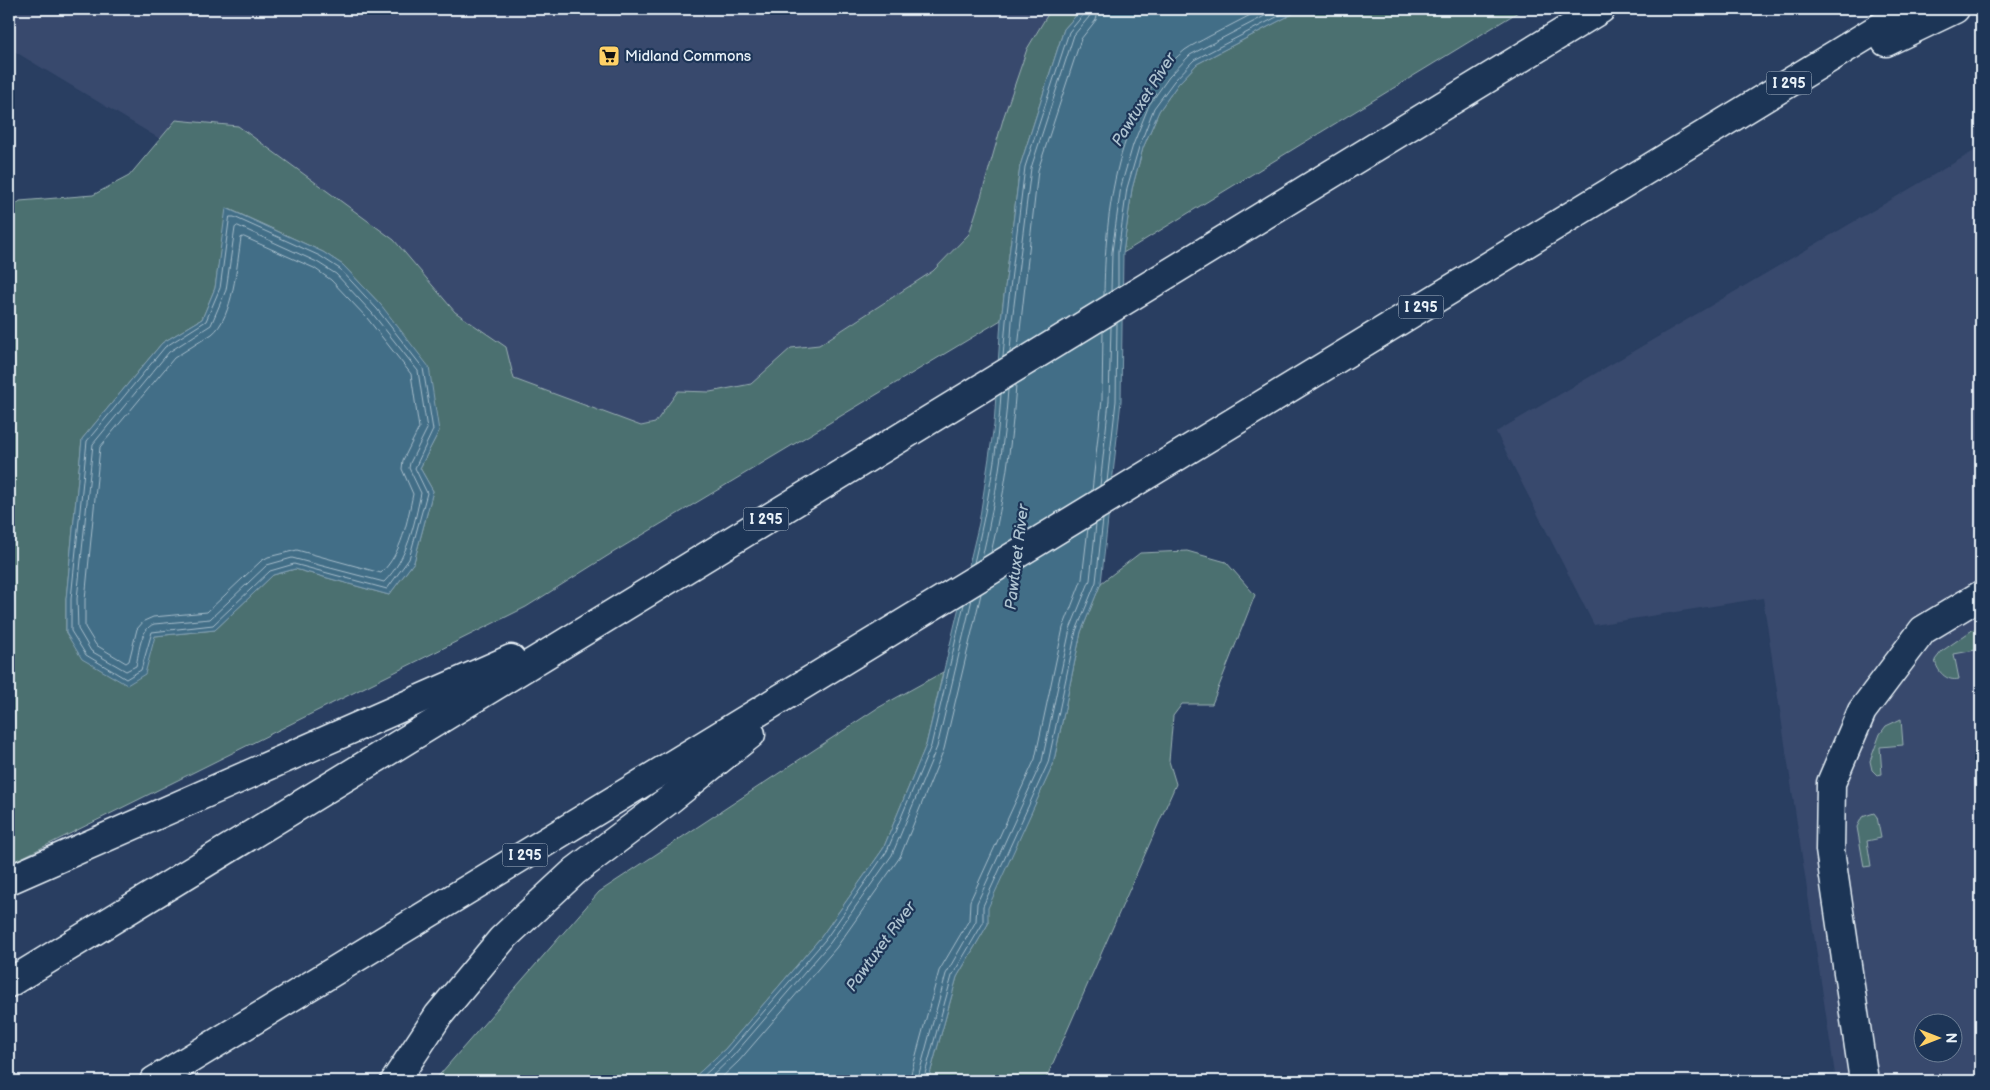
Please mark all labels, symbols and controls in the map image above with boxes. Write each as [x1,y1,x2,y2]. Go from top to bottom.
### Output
supermarket icon: Midland Commons [597,44,621,68]
place label: Midland Commons [625,47,752,66]
water label: Pawtuxet River [1108,49,1181,150]
road number: I 295 [1766,72,1812,95]
road number: I 295 [1398,296,1444,318]
water label: Pawtuxet River [1002,502,1034,611]
road number: I 295 [744,508,788,530]
road number: I 295 [502,844,548,866]
water label: Pawtuxet River [842,897,921,995]
north arrow [1912,1012,1962,1062]
text: N [1942,1033,1959,1043]

